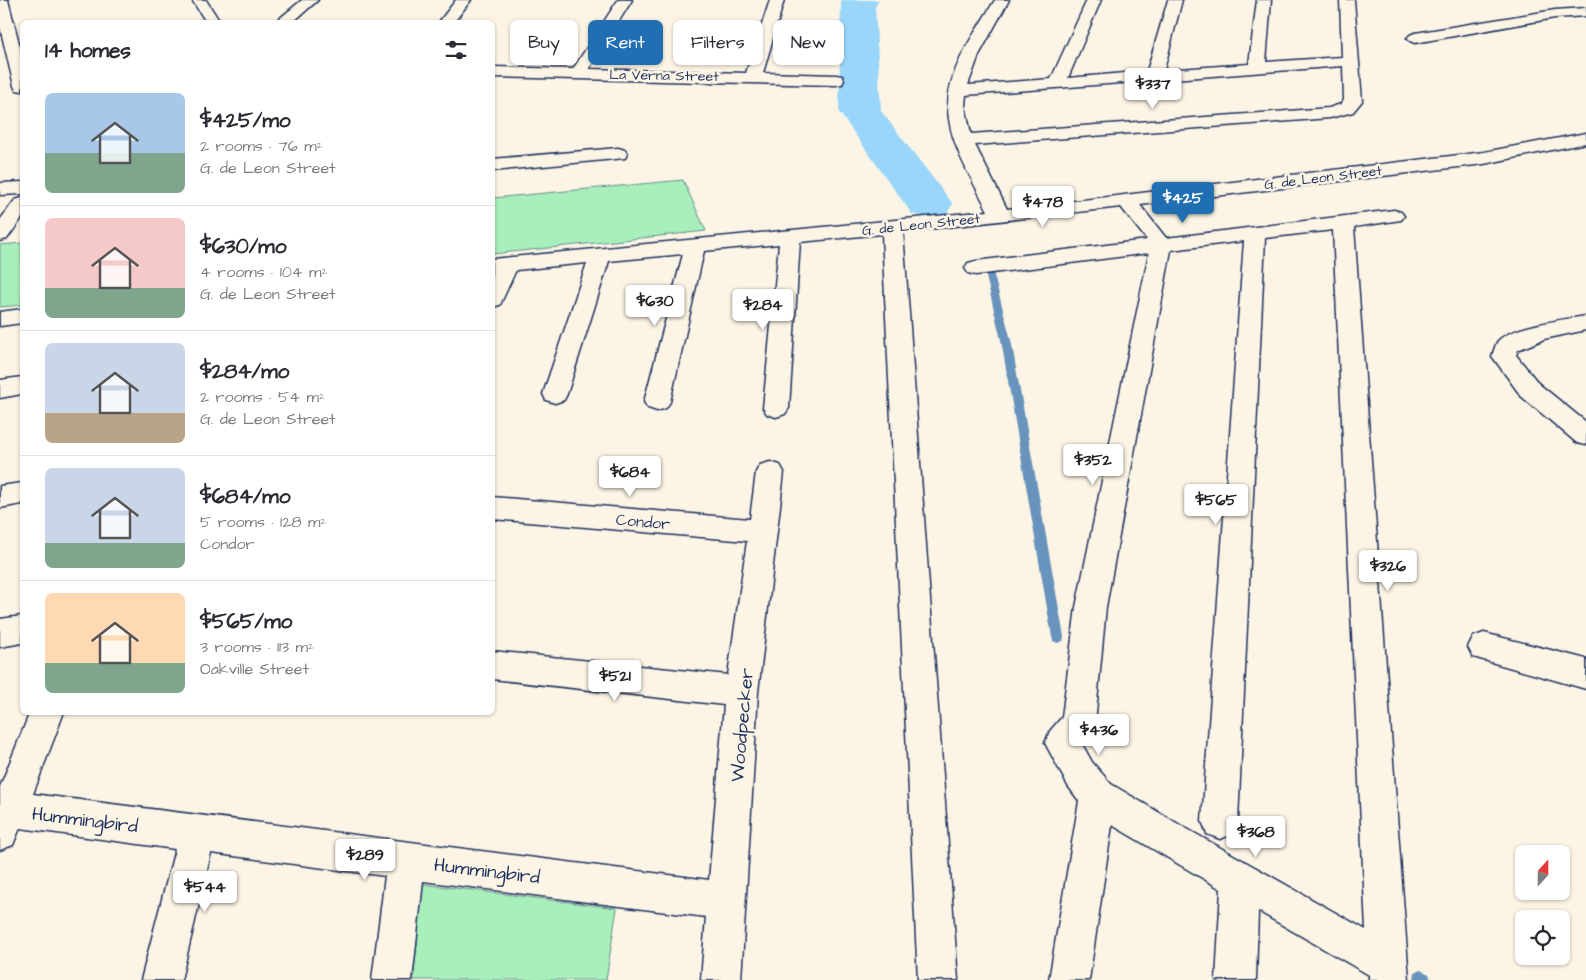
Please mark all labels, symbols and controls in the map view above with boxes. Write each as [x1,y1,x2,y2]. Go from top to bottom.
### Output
chip: Buy [510,20,578,65]
chip: Rent [588,20,663,65]
chip: Filters [673,20,763,65]
chip: New [773,20,844,65]
text: 14 homes [45,36,131,65]
icon: filters [442,36,470,64]
street label: La Verna Street [609,65,719,87]
pin: $337 [1123,68,1183,110]
text: $337 [1135,73,1171,95]
text: $425/mo [200,106,291,135]
icon: home [85,113,145,173]
text: 2 rooms · 76 m² [200,135,323,157]
text: G. de Leon Street [200,157,336,179]
street label: G. de Leon Street [1263,161,1384,195]
pin: $425 [1153,182,1213,224]
pin: $478 [1013,186,1073,228]
text: $425 [1163,187,1203,209]
text: $478 [1023,191,1063,213]
street label: G. de Leon Street [861,209,981,241]
text: $630/mo [200,232,287,261]
icon: home [85,238,145,298]
text: 4 rooms · 104 m² [200,261,328,283]
text: G. de Leon Street [200,283,336,305]
pin: $630 [625,284,685,327]
pin: $284 [733,288,793,331]
text: $630 [636,290,674,312]
text: $284 [743,294,783,316]
text: $284/mo [200,357,289,386]
icon: home [85,363,145,423]
text: 2 rooms · 54 m² [200,386,325,408]
text: G. de Leon Street [200,408,336,430]
pin: $352 [1063,444,1123,486]
text: $352 [1074,449,1112,471]
pin: $684 [600,456,660,498]
text: $684 [610,461,650,483]
text: $684/mo [200,482,290,511]
pin: $565 [1186,484,1246,526]
icon: home [85,488,145,548]
text: $565 [1195,489,1237,511]
street label: Condor [615,509,671,535]
text: 5 rooms · 128 m² [200,511,327,533]
text: Condor [200,533,254,555]
pin: $326 [1358,550,1418,592]
text: $326 [1370,555,1406,577]
text: $565/mo [200,607,292,636]
icon: home [85,613,145,673]
text: 3 rooms · 113 m² [200,636,314,658]
text: Oakville Street [200,658,309,680]
pin: $521 [585,660,645,702]
text: $521 [599,665,631,687]
street label: Woodpecker [724,667,761,783]
pin: $436 [1069,714,1129,756]
text: $436 [1080,719,1118,741]
street label: Hummingbird [30,801,140,841]
pin: $368 [1226,816,1286,858]
text: $368 [1237,821,1275,843]
pin: $289 [335,838,395,881]
text: $289 [346,844,384,866]
north arrow [1515,845,1570,900]
map controls [1515,845,1570,965]
street label: Hummingbird [432,852,542,892]
pin: $544 [175,870,235,913]
text: $544 [184,876,226,898]
button: locate [1515,910,1570,965]

